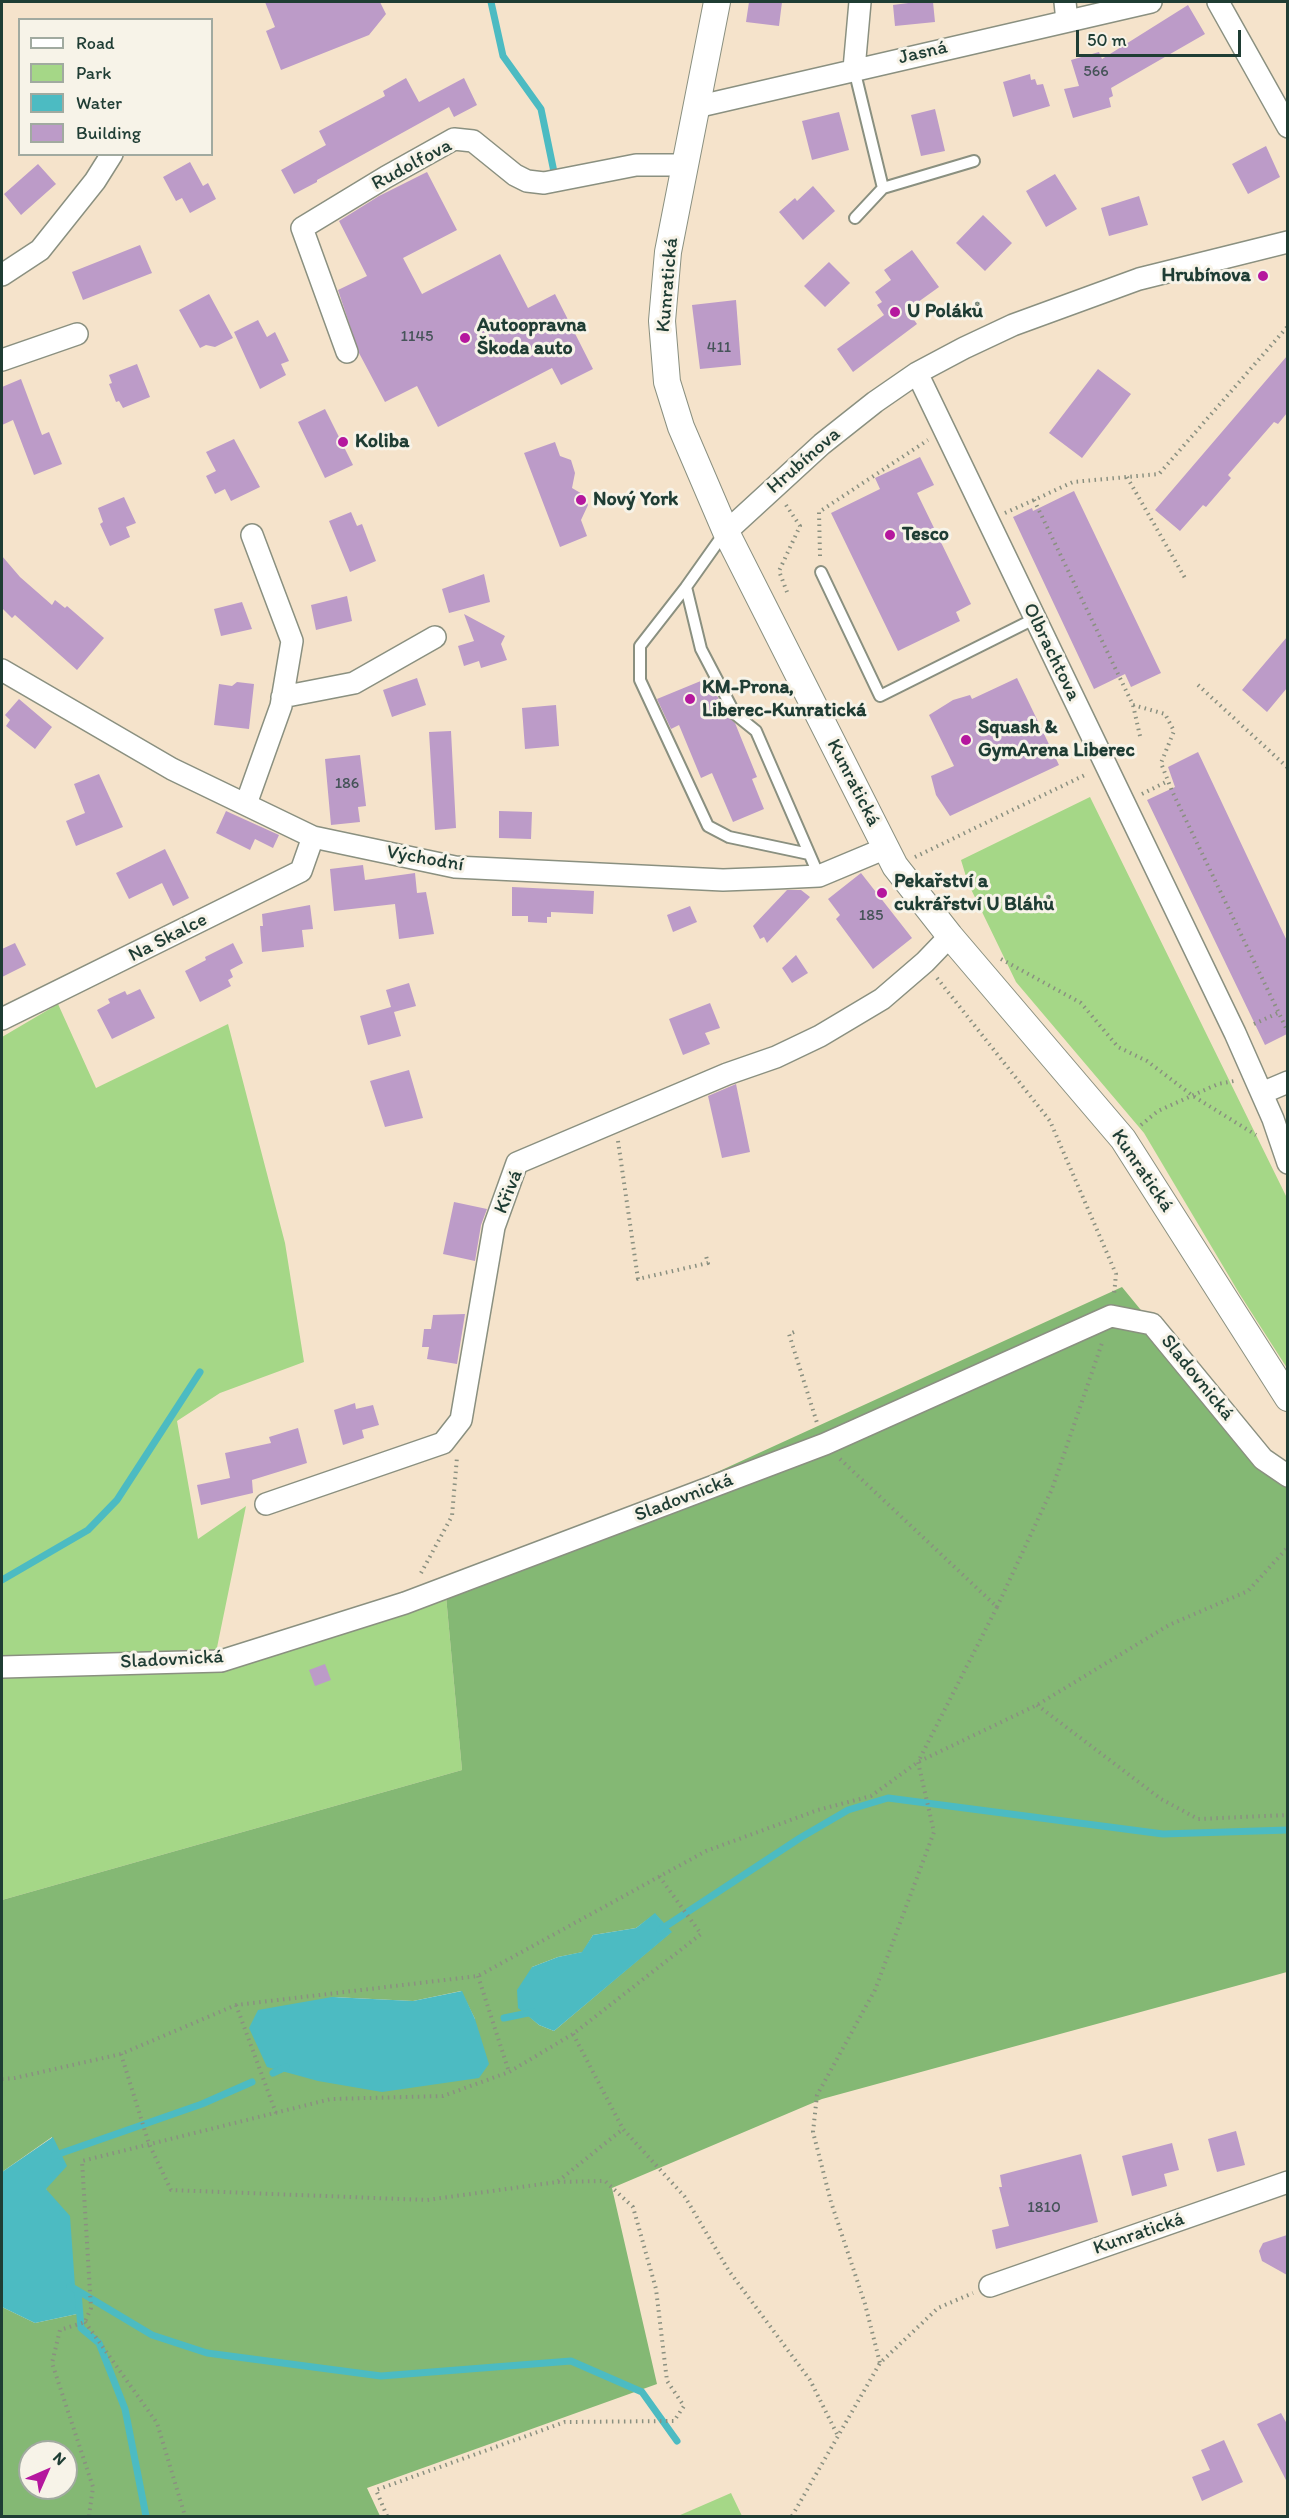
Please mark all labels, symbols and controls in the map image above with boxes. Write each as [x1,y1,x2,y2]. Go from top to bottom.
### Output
legend [18,18,213,156]
scale bar [1079,18,1244,56]
text: 50 m [1087,29,1127,51]
text: Road [76,32,115,54]
street label: Jasná [896,36,950,70]
text: Park [76,62,111,84]
house number: 566 [1083,62,1109,82]
text: Water [76,92,122,114]
text: Building [76,122,141,144]
street label: Rudolfova [368,134,456,196]
street label: Kunratická [652,237,684,333]
place label: Hrubínova [1162,264,1251,288]
marker: Hrubínova [1256,269,1270,283]
place label: U Poláků [907,300,983,324]
marker: U Poláků [888,305,902,319]
place label: Autoopravna Škoda auto [477,314,586,361]
house number: 1145 [401,327,433,347]
marker: Autoopravna Škoda auto [458,331,472,345]
house number: 411 [707,338,731,358]
street label: Hrubínova [762,423,846,499]
place label: Koliba [355,430,409,454]
marker: Koliba [336,435,350,449]
place label: Nový York [593,488,678,512]
marker: Nový York [574,493,588,507]
place label: Tesco [902,523,949,547]
marker: Tesco [883,528,897,542]
street label: Olbrachtova [1017,599,1085,705]
place label: KM-Prona, Liberec-Kunratická [702,676,867,723]
marker: KM-Prona, Liberec-Kunratická [683,692,697,706]
place label: Squash & GymArena Liberec [978,716,1135,763]
marker: Squash & GymArena Liberec [959,733,973,747]
street label: Kunratická [821,735,885,831]
house number: 186 [335,774,359,794]
street label: Východní [384,840,466,878]
place label: Pekařství a cukrářství U Bláhů [894,870,1054,917]
marker: Pekařství a cukrářství U Bláhů [875,886,889,900]
house number: 185 [859,906,883,926]
street label: Na Skalce [125,908,211,968]
street label: Kunratická [1106,1125,1178,1217]
street label: Křivá [489,1167,529,1217]
street label: Sladovnická [1155,1330,1239,1426]
street label: Sladovnická [631,1468,737,1528]
street label: Sladovnická [120,1645,224,1675]
house number: 1810 [1027,2198,1061,2218]
street label: Kunratická [1090,2207,1188,2261]
north arrow [18,2440,78,2500]
text: N [49,2448,70,2469]

